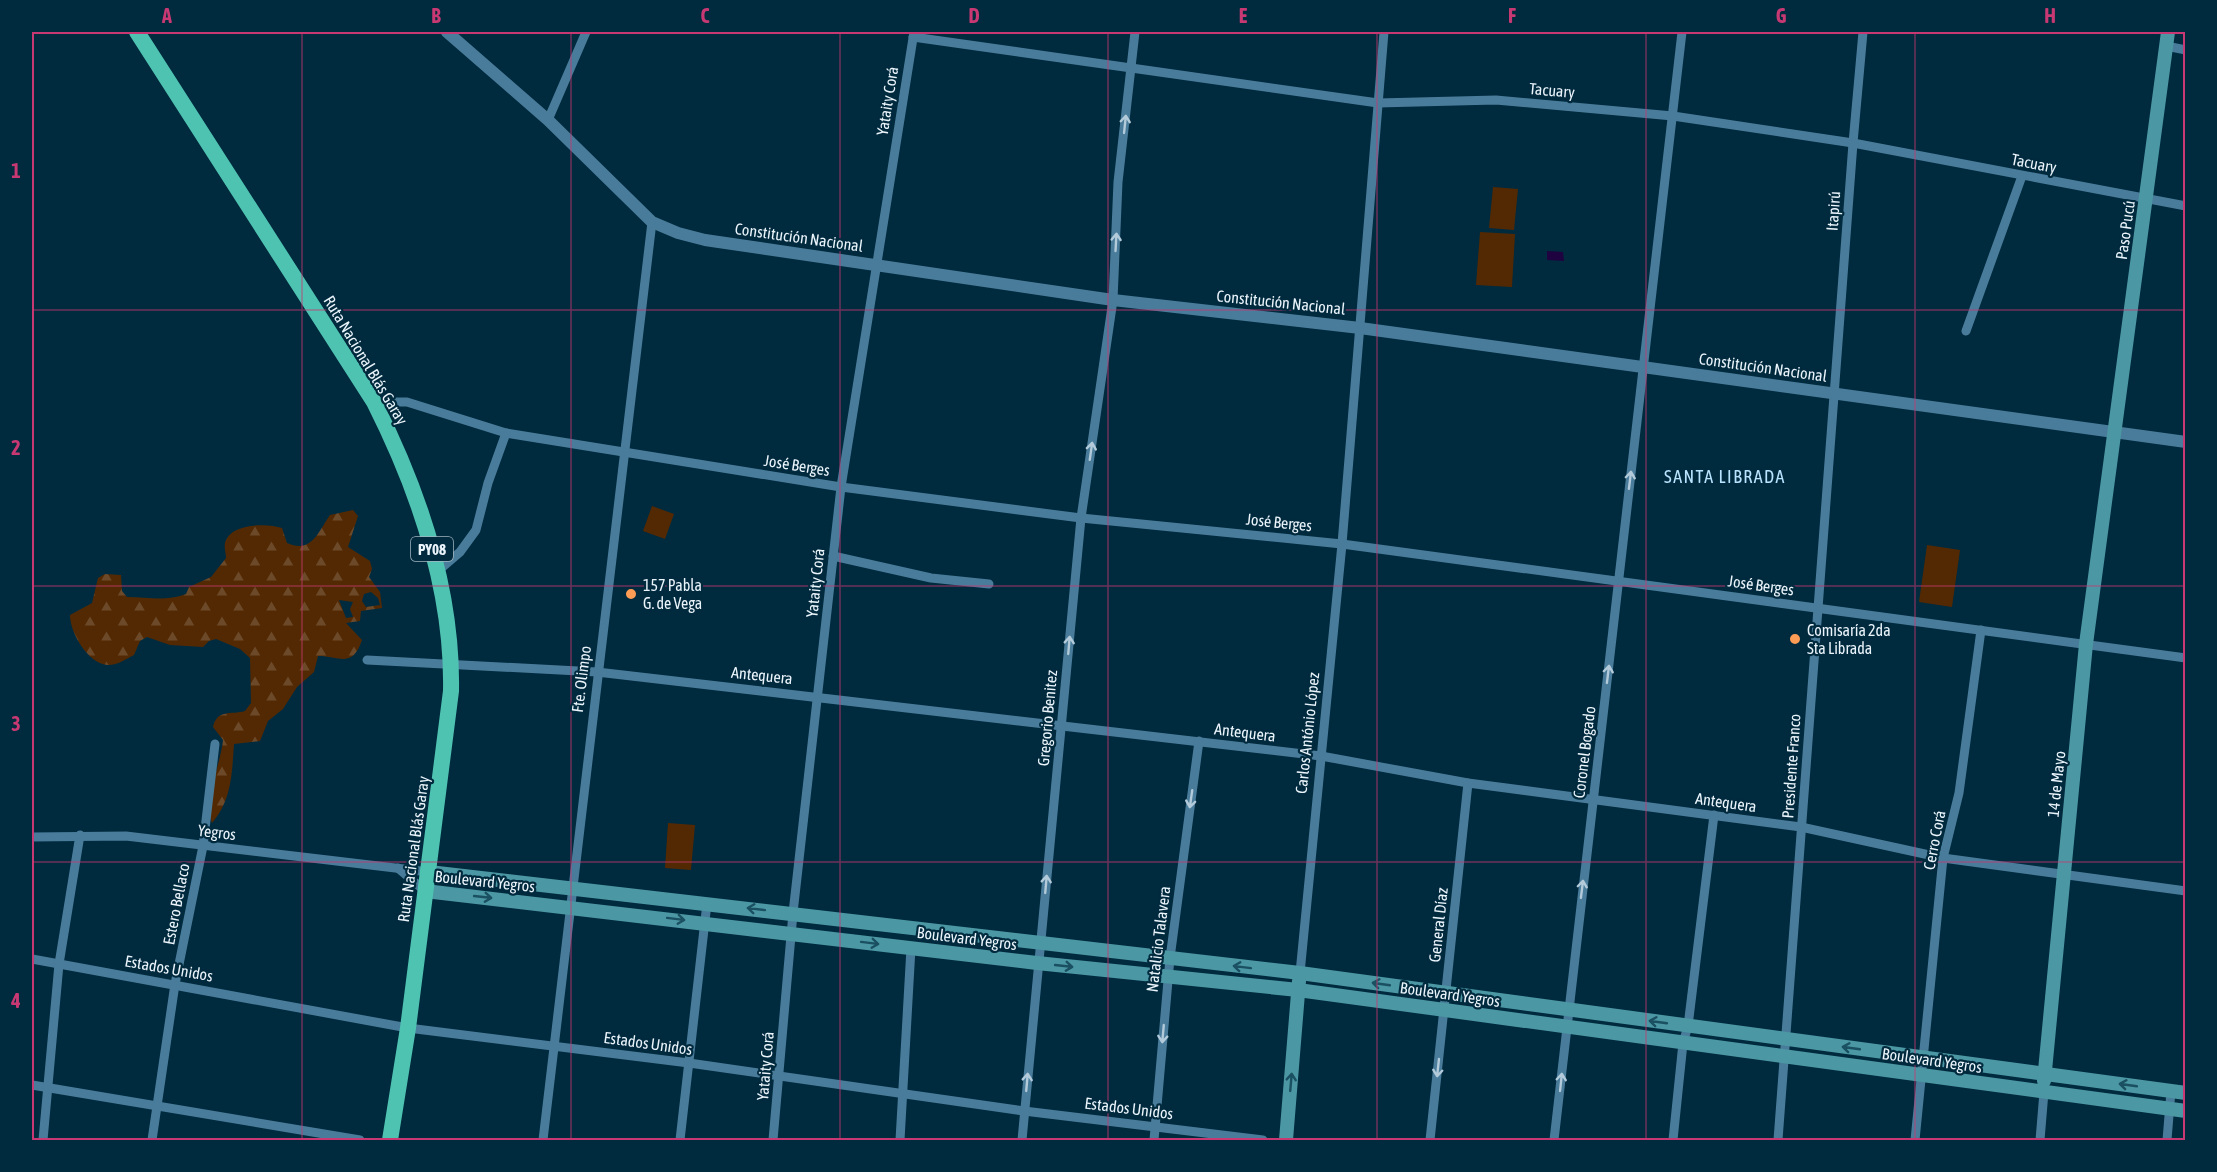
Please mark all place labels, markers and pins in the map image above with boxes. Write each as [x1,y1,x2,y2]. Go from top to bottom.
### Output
place label: 157 Pabla G. de Vega [643,576,702,613]
marker: 157 Pabla G. de Vega [624,587,638,601]
place label: Comisaría 2da Sta Librada [1807,621,1891,657]
marker: Comisaría 2da Sta Librada [1788,632,1802,646]

